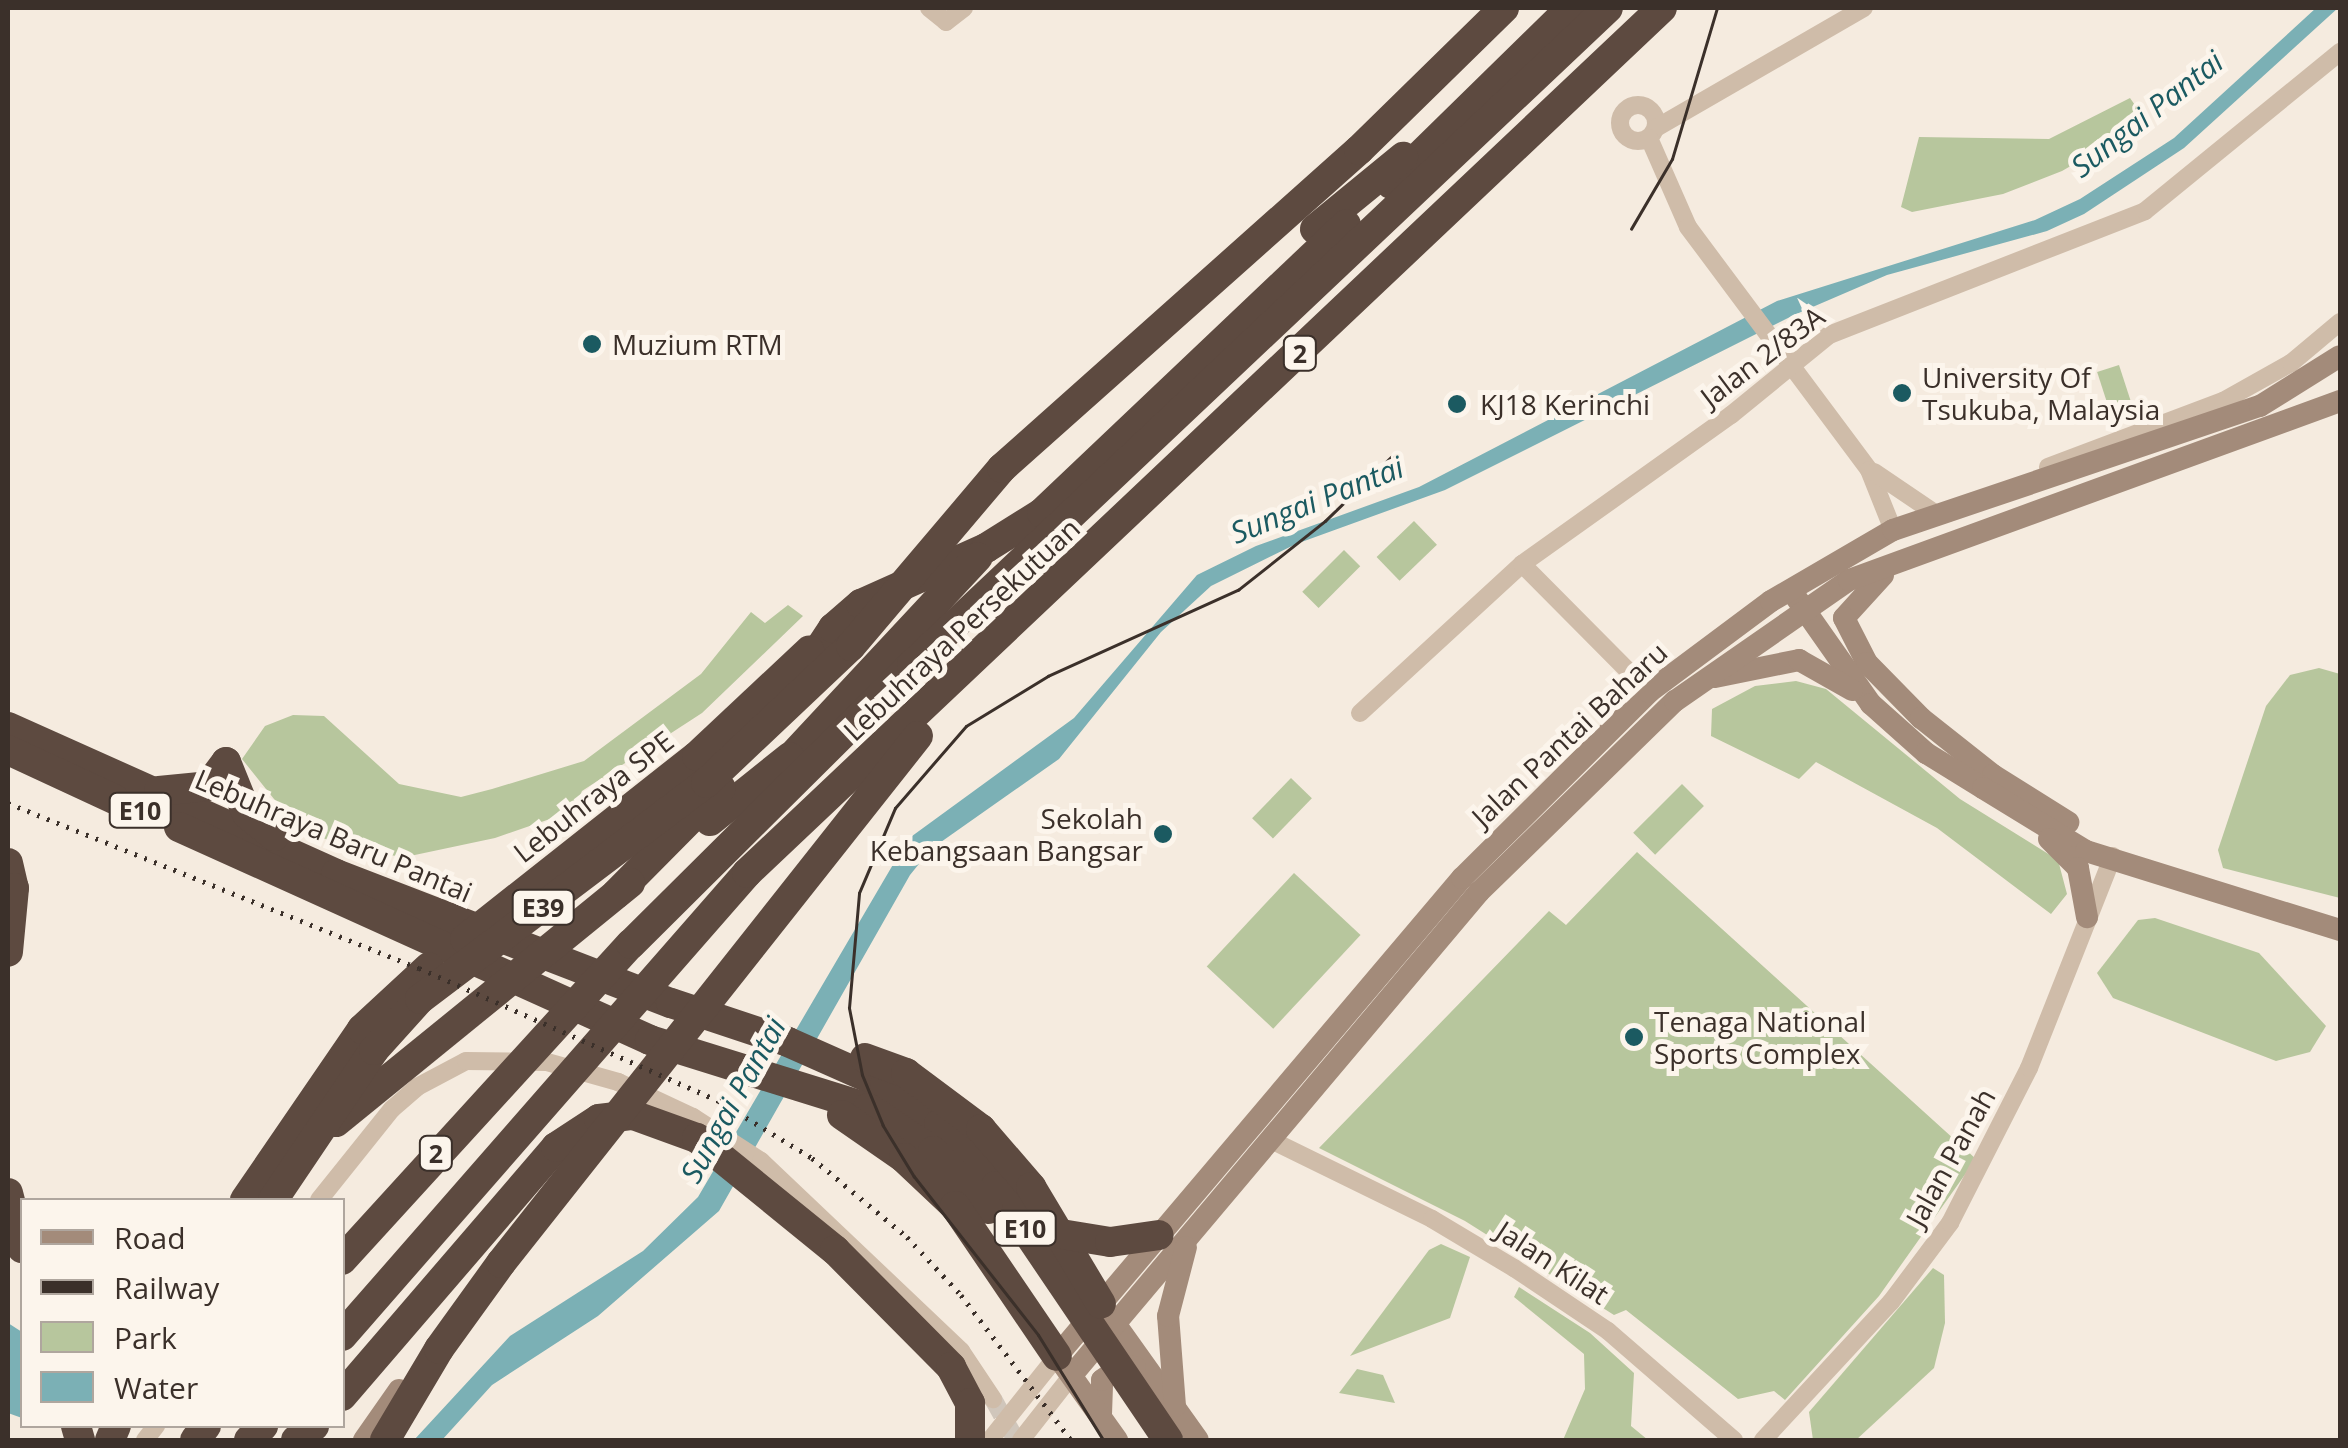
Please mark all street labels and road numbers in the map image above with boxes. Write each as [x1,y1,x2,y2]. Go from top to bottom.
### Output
street label: Jalan 2/83A [1694,299,1830,413]
road number: 2 [1282,333,1318,373]
street label: Lebuhraya Persekutuan [836,511,1086,747]
street label: Jalan Pantai Baharu [1464,635,1674,833]
street label: Lebuhraya SPE [506,723,680,869]
street label: Lebuhraya Baru Pantai [191,761,477,909]
road number: E10 [108,790,172,830]
road number: E39 [510,887,576,927]
street label: Jalan Panah [1898,1082,2002,1232]
road number: 2 [418,1133,454,1173]
road number: E10 [992,1208,1058,1248]
street label: Jalan Kilat [1491,1213,1615,1311]

